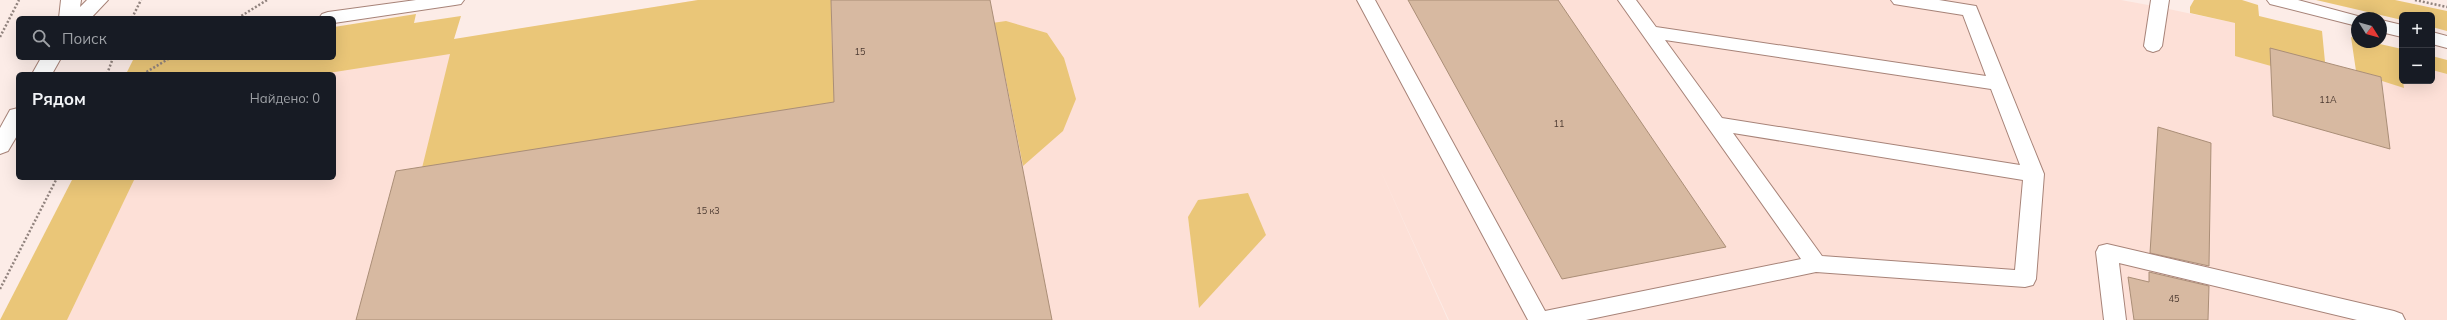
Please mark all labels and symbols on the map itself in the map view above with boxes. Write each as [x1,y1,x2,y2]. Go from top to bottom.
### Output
north arrow [2351,12,2387,48]
house number: 15 [855,46,866,57]
house number: 11А [2319,94,2337,105]
house number: 11 [1554,118,1564,129]
house number: 15 к3 [696,205,720,216]
house number: 45 [2169,293,2180,304]

